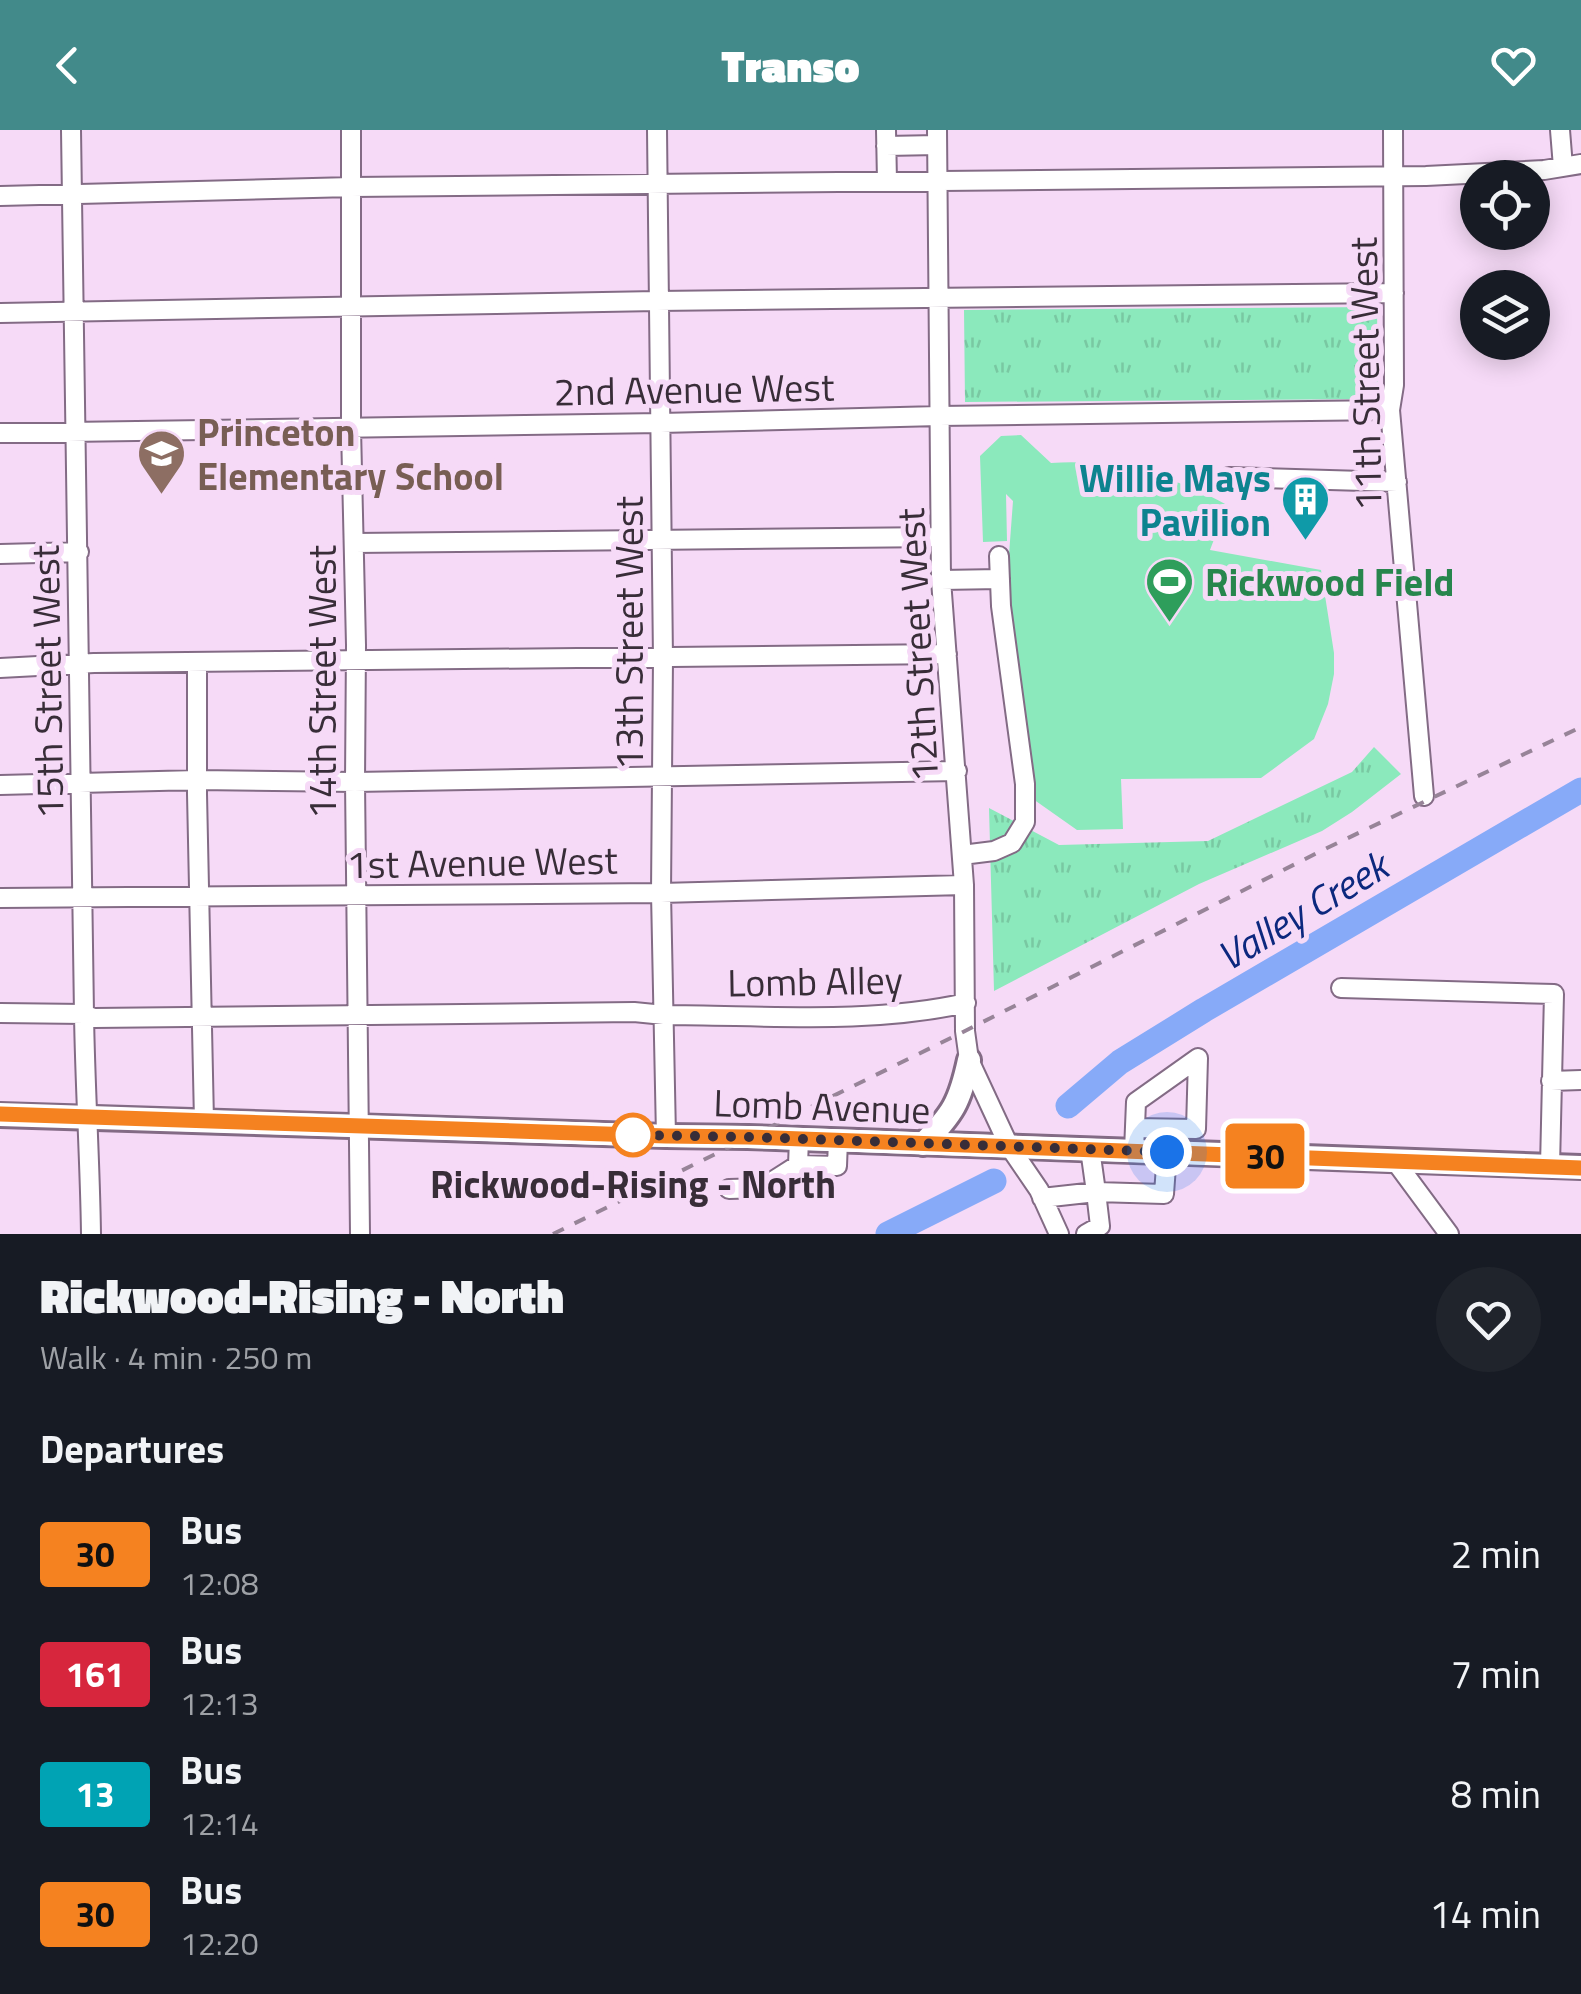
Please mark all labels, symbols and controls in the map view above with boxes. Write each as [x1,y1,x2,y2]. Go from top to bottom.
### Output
text: Transo [721,31,860,99]
icon: back [40,38,95,93]
icon: heart [1486,38,1541,93]
map controls [1460,160,1550,360]
button: locate [1460,160,1550,250]
street label: 11th Street West [1334,236,1396,512]
button: layers [1460,270,1550,360]
street label: 2nd Avenue West [553,358,835,420]
place label: Princeton Elementary School [197,403,504,505]
school or university icon: Princeton Elementary School [136,428,188,496]
place label: Willie Mays Pavilion [1079,449,1271,551]
building icon: Willie Mays Pavilion [1280,474,1332,542]
street label: 13th Street West [600,496,658,770]
street label: 12th Street West [881,507,953,783]
street label: 15th Street West [16,544,78,820]
street label: 14th Street West [293,545,351,819]
place label: Rickwood Field [1205,553,1454,611]
sports icon: Rickwood Field [1144,556,1196,624]
street label: 1st Avenue West [346,831,618,893]
water label: Valley Creek [1205,834,1403,986]
street label: Lomb Alley [727,950,903,1012]
street label: Lomb Avenue [713,1073,931,1139]
marker: Rickwood-Rising - North [612,1114,654,1156]
line badge: 30 [1220,1124,1310,1188]
your location [1142,1127,1192,1177]
text: 30 [1245,1129,1285,1183]
place label: Rickwood-Rising - North [430,1155,836,1213]
text: Rickwood-Rising - North [40,1259,564,1332]
button: heart [1436,1267,1541,1372]
text: Walk · 4 min · 250 m [40,1333,312,1381]
text: Departures [40,1420,224,1478]
text: Bus [180,1501,242,1559]
text: 2 min [1451,1525,1541,1583]
text: 30 [75,1527,115,1581]
text: 12:08 [180,1559,259,1607]
text: Bus [180,1621,242,1679]
text: 7 min [1451,1645,1541,1703]
text: 161 [66,1647,124,1701]
text: 12:13 [180,1679,259,1727]
text: Bus [180,1741,242,1799]
text: 8 min [1451,1765,1541,1823]
text: 13 [75,1767,115,1821]
text: 12:14 [180,1799,259,1847]
text: Bus [180,1861,242,1919]
text: 14 min [1430,1885,1541,1943]
text: 30 [75,1887,115,1941]
text: 12:20 [180,1919,259,1967]

